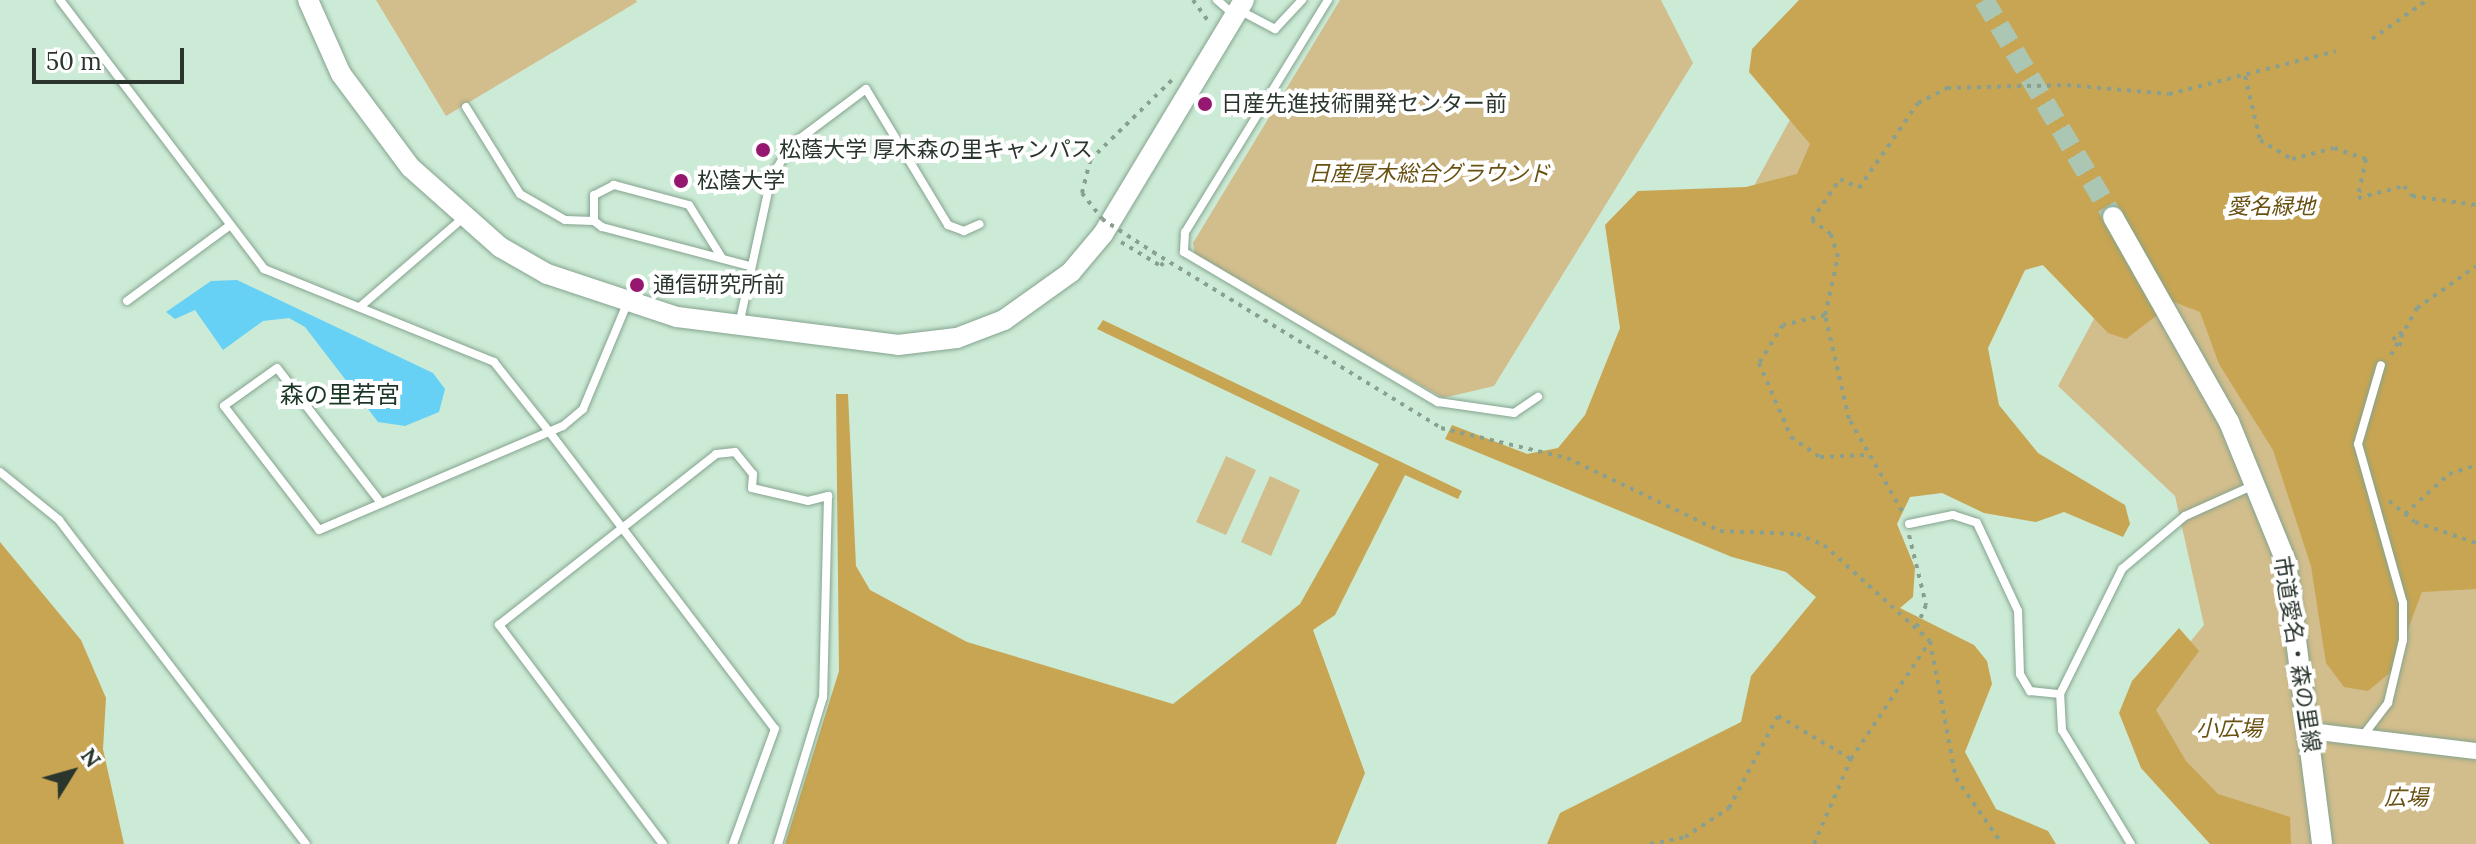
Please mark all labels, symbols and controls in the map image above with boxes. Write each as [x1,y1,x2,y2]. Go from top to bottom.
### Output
scale bar [36,32,188,82]
text: 50 m [46,46,102,77]
place label: 日産先進技術開発センター前 [1221,91,1507,117]
marker: 日産先進技術開発センター前 [1196,95,1214,113]
place label: 松蔭大学 厚木森の里キャンパス [779,137,1093,163]
marker: 松蔭大学 厚木森の里キャンパス [754,141,772,159]
park label: 日産厚木総合グラウンド [1308,161,1550,187]
place label: 松蔭大学 [697,168,785,194]
marker: 松蔭大学 [672,172,690,190]
park label: 愛名緑地 [2227,194,2315,220]
place label: 通信研究所前 [653,272,785,298]
marker: 通信研究所前 [628,276,646,294]
district label: 森の里若宮 [280,381,400,409]
street label: 市道愛名・森の里線 [2268,554,2326,754]
park label: 小広場 [2196,716,2262,742]
north arrow [32,732,112,812]
text: N [75,742,107,773]
park label: 広場 [2384,785,2428,811]

